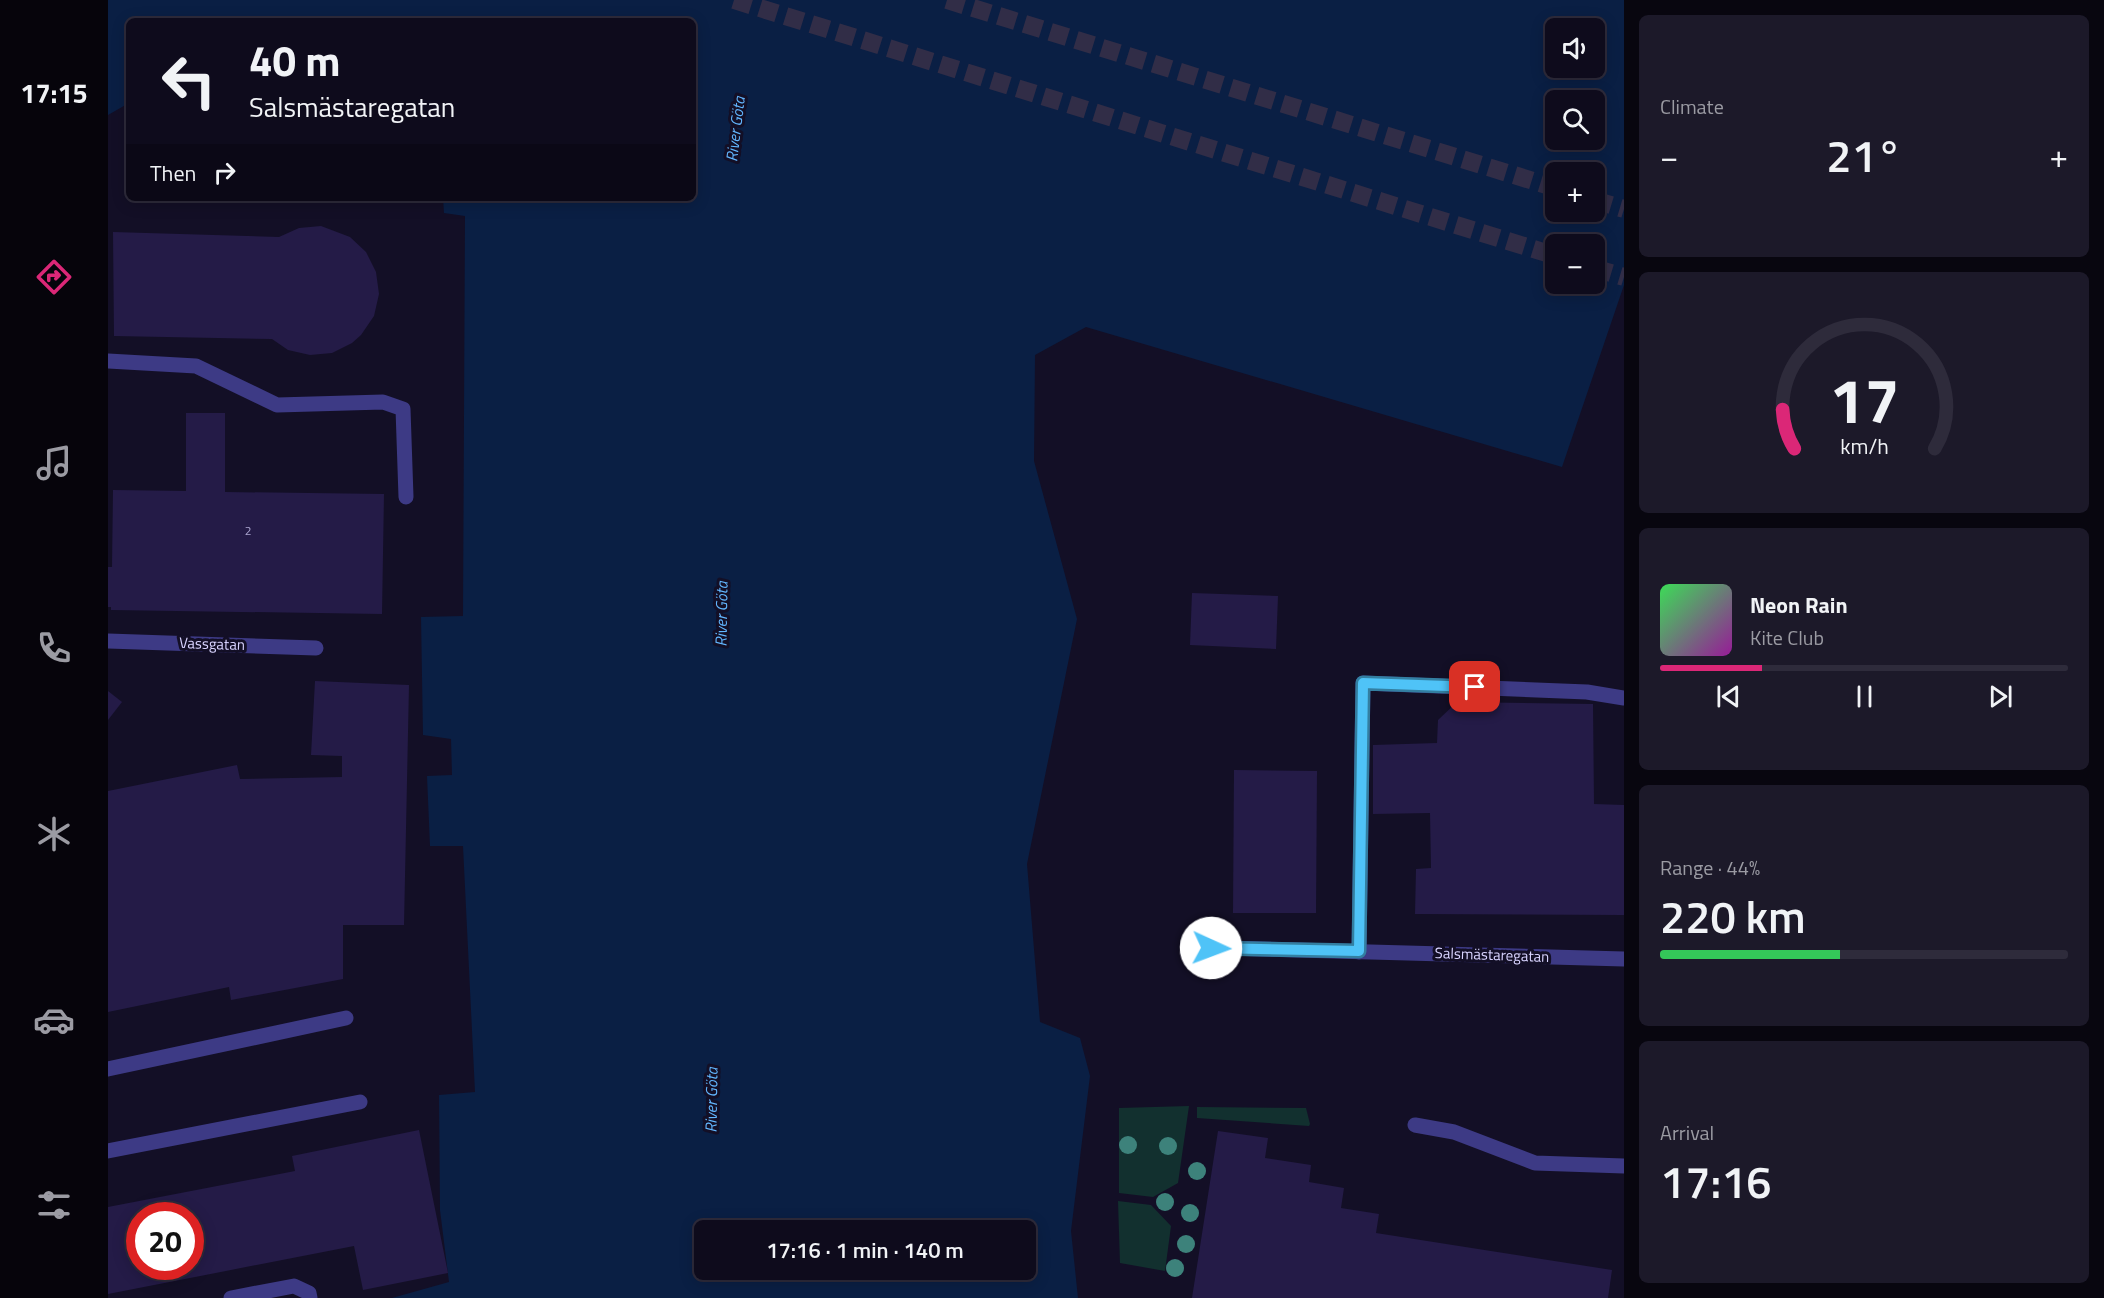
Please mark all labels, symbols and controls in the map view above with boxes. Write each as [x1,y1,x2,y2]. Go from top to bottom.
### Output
map controls [1545,18,1605,294]
button: sound [1545,18,1605,78]
text: 40 m [249,28,341,92]
icon: left [150,42,228,120]
text: 17:15 [20,72,88,113]
text: Salsmästaregatan [249,86,455,127]
button: search [1545,90,1605,150]
text: Climate [1660,91,1724,122]
water label: River Göta [719,94,751,163]
text: 21° [1826,121,1902,189]
text: − [1660,131,1678,181]
text: + [2050,131,2068,181]
text: Then [150,156,196,190]
icon: right [208,156,241,189]
button: + [1545,162,1605,222]
button: − [1545,234,1605,294]
icon: directions [33,256,75,298]
text: 17 [1829,353,1899,448]
text: km/h [1840,431,1888,463]
icon: music [33,442,75,484]
house number: 2 [245,521,251,540]
water label: River Göta [708,580,734,647]
text: Neon Rain [1750,588,1848,622]
text: Kite Club [1750,622,1824,653]
icon: phone [33,627,75,669]
street label: Vassgatan [179,631,245,656]
pin [1449,661,1500,712]
icon: arrive [1458,670,1491,703]
icon: previous [1712,680,1745,713]
icon: pause [1848,680,1881,713]
icon: next [1984,680,2017,713]
icon: climate [33,813,75,855]
text: Range · 44% [1660,852,1760,883]
text: 220 km [1660,882,1806,950]
position arrow [1179,916,1243,980]
street label: Salsmästaregatan [1434,941,1550,968]
icon: car [33,999,75,1041]
water label: River Göta [698,1066,724,1133]
text: Arrival [1660,1117,1714,1148]
text: 17:16 [1660,1147,1772,1215]
icon: filters [33,1184,75,1226]
speed limit sign: 20 [126,1202,204,1280]
text: 17:16 · 1 min · 140 m [766,1233,964,1267]

